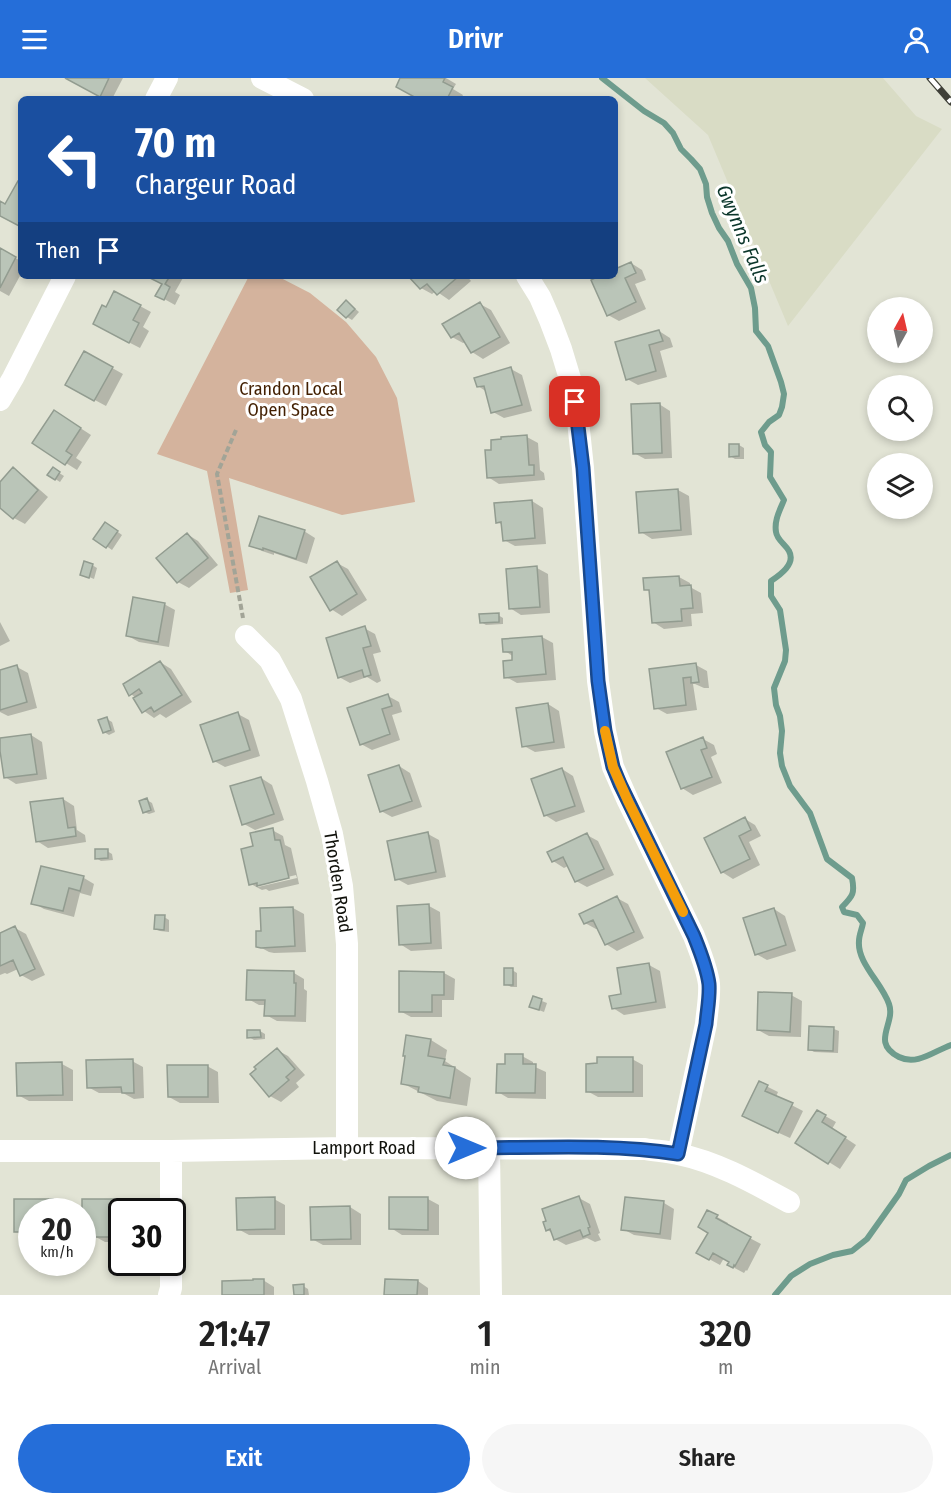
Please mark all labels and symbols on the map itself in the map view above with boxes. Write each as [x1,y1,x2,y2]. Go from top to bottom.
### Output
water label: Gwynns Falls [712,181,775,287]
north arrow [867,297,933,363]
pin [549,376,600,427]
park label: Crandon Local Open Space [239,378,343,421]
street label: Thorden Road [319,830,357,934]
position arrow [434,1116,498,1180]
street label: Lamport Road [312,1137,416,1159]
speed limit sign: 30 [108,1198,186,1276]

